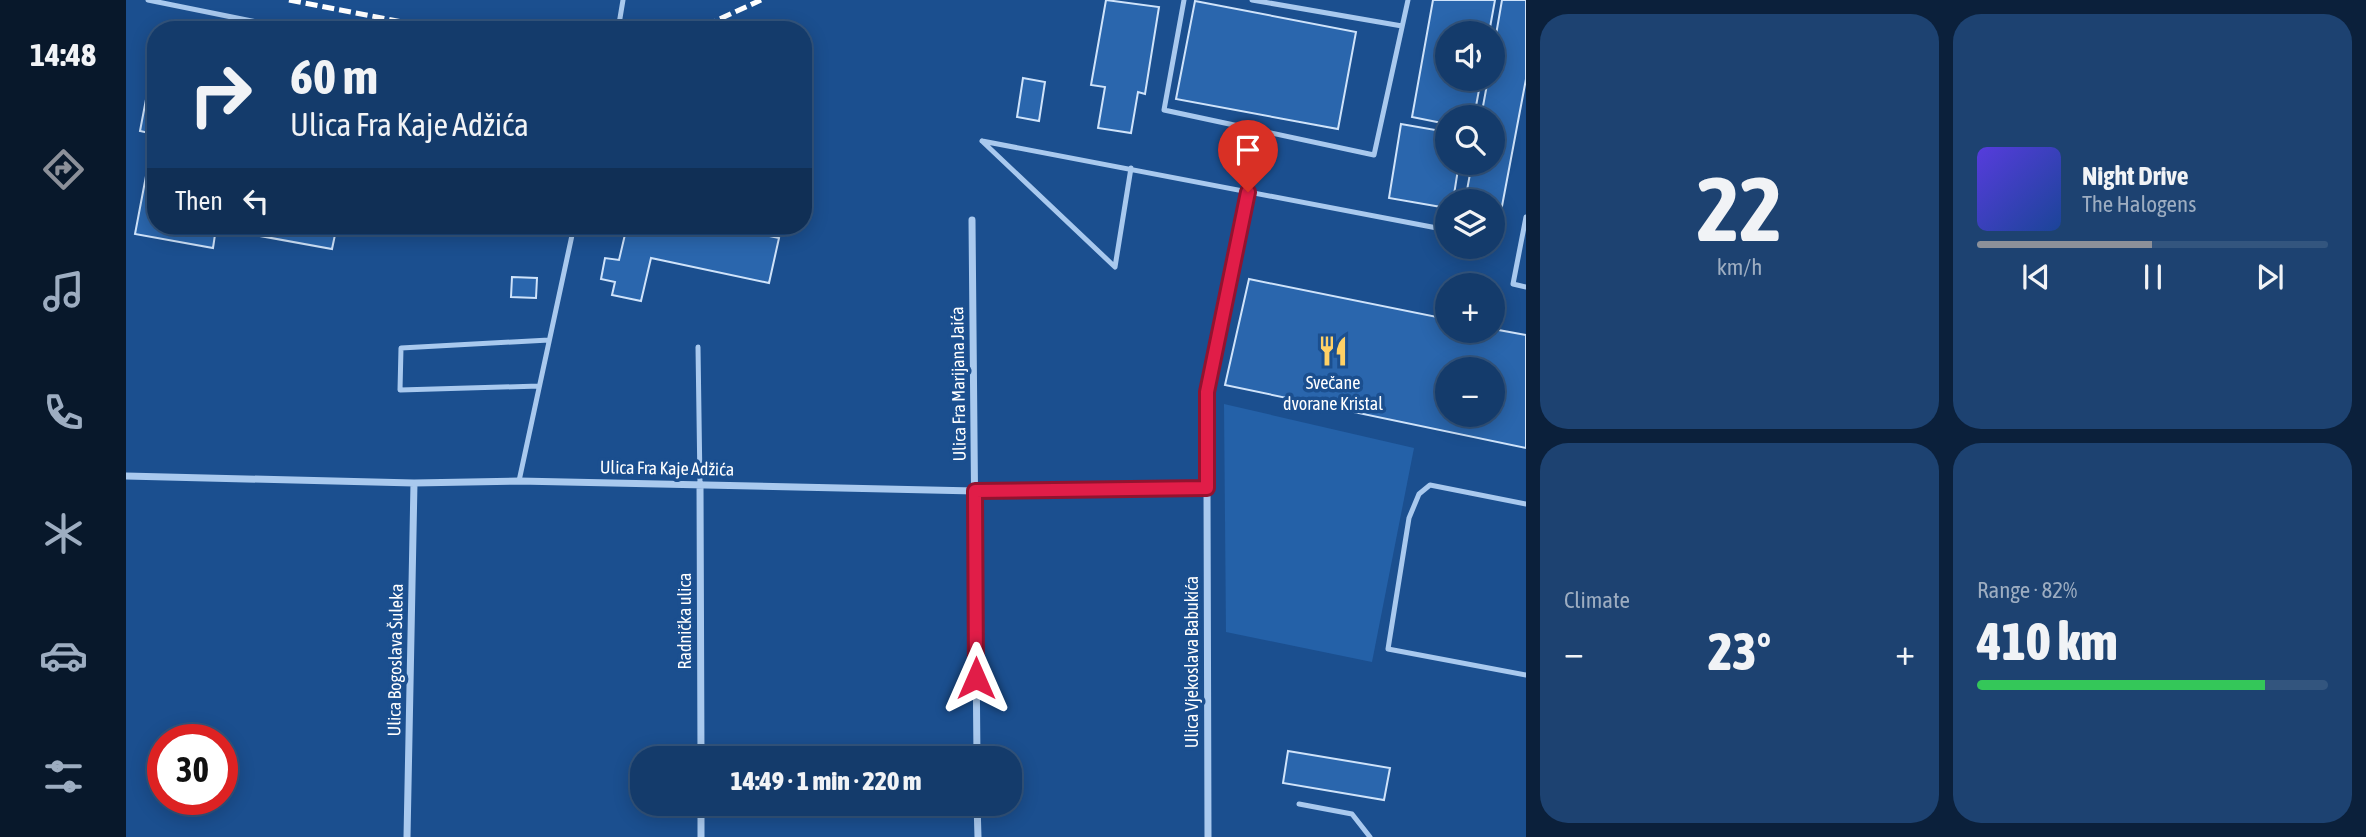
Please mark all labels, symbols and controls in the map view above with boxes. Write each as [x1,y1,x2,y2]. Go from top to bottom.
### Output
map controls [1435,21,1505,427]
button: sound [1435,21,1505,91]
text: 14:48 [30,36,96,73]
text: 60 m [290,48,378,104]
icon: right [175,49,266,140]
button: search [1435,105,1505,175]
text: Ulica Fra Kaje Adžića [290,106,529,143]
pin [1218,120,1278,192]
icon: arrive [1229,131,1267,169]
icon: directions [39,145,88,194]
text: 22 [1697,156,1782,260]
text: Night Drive [2082,161,2189,191]
icon: left [237,182,275,220]
text: Then [175,186,223,216]
button: layers [1435,189,1505,259]
text: The Halogens [2082,191,2196,217]
text: km/h [1717,254,1762,280]
icon: previous [2017,258,2055,296]
icon: pause [2134,258,2172,296]
icon: next [2251,258,2289,296]
icon: music [39,267,88,316]
button: + [1435,273,1505,343]
street label: Ulica Fra Marijana Jaića [946,306,970,462]
restaurant icon: Svečane dvorane Kristal [1316,334,1350,368]
button: − [1435,357,1505,427]
place label: Svečane dvorane Kristal [1283,372,1383,414]
icon: phone [39,388,88,437]
street label: Ulica Fra Kaje Adžića [600,456,734,480]
icon: climate [39,509,88,558]
street label: Radnička ulica [674,573,695,669]
street label: Ulica Vjekoslava Babukića [1181,576,1202,748]
text: Range · 82% [1977,577,2077,603]
street label: Ulica Bogoslava Šuleka [383,583,407,737]
text: Climate [1564,587,1630,613]
text: 410 km [1977,611,2118,671]
text: 23° [1708,621,1771,681]
text: − [1564,630,1584,673]
text: + [1895,630,1915,673]
icon: car [39,631,88,680]
position arrow [939,641,1013,715]
speed limit sign: 30 [147,724,238,815]
icon: filters [39,752,88,801]
text: 14:49 · 1 min · 220 m [731,766,921,796]

